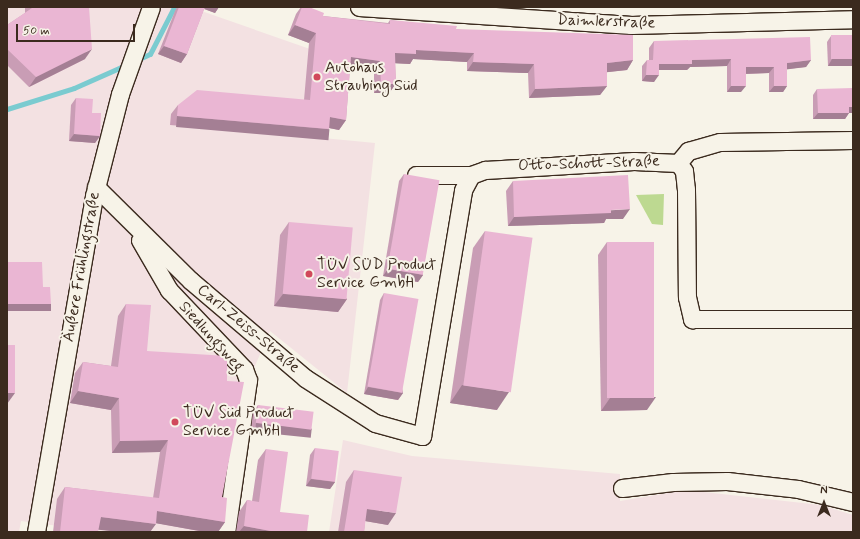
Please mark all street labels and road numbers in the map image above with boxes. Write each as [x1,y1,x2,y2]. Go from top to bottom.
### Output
street label: Daimlerstraße [556,11,656,33]
street label: Otto-Schott-Straße [518,152,660,176]
street label: Äußere Frühlingstraße [59,191,105,343]
street label: Carl-Zeiss-Straße [193,280,303,378]
street label: Siedlungsweg [174,298,248,376]

